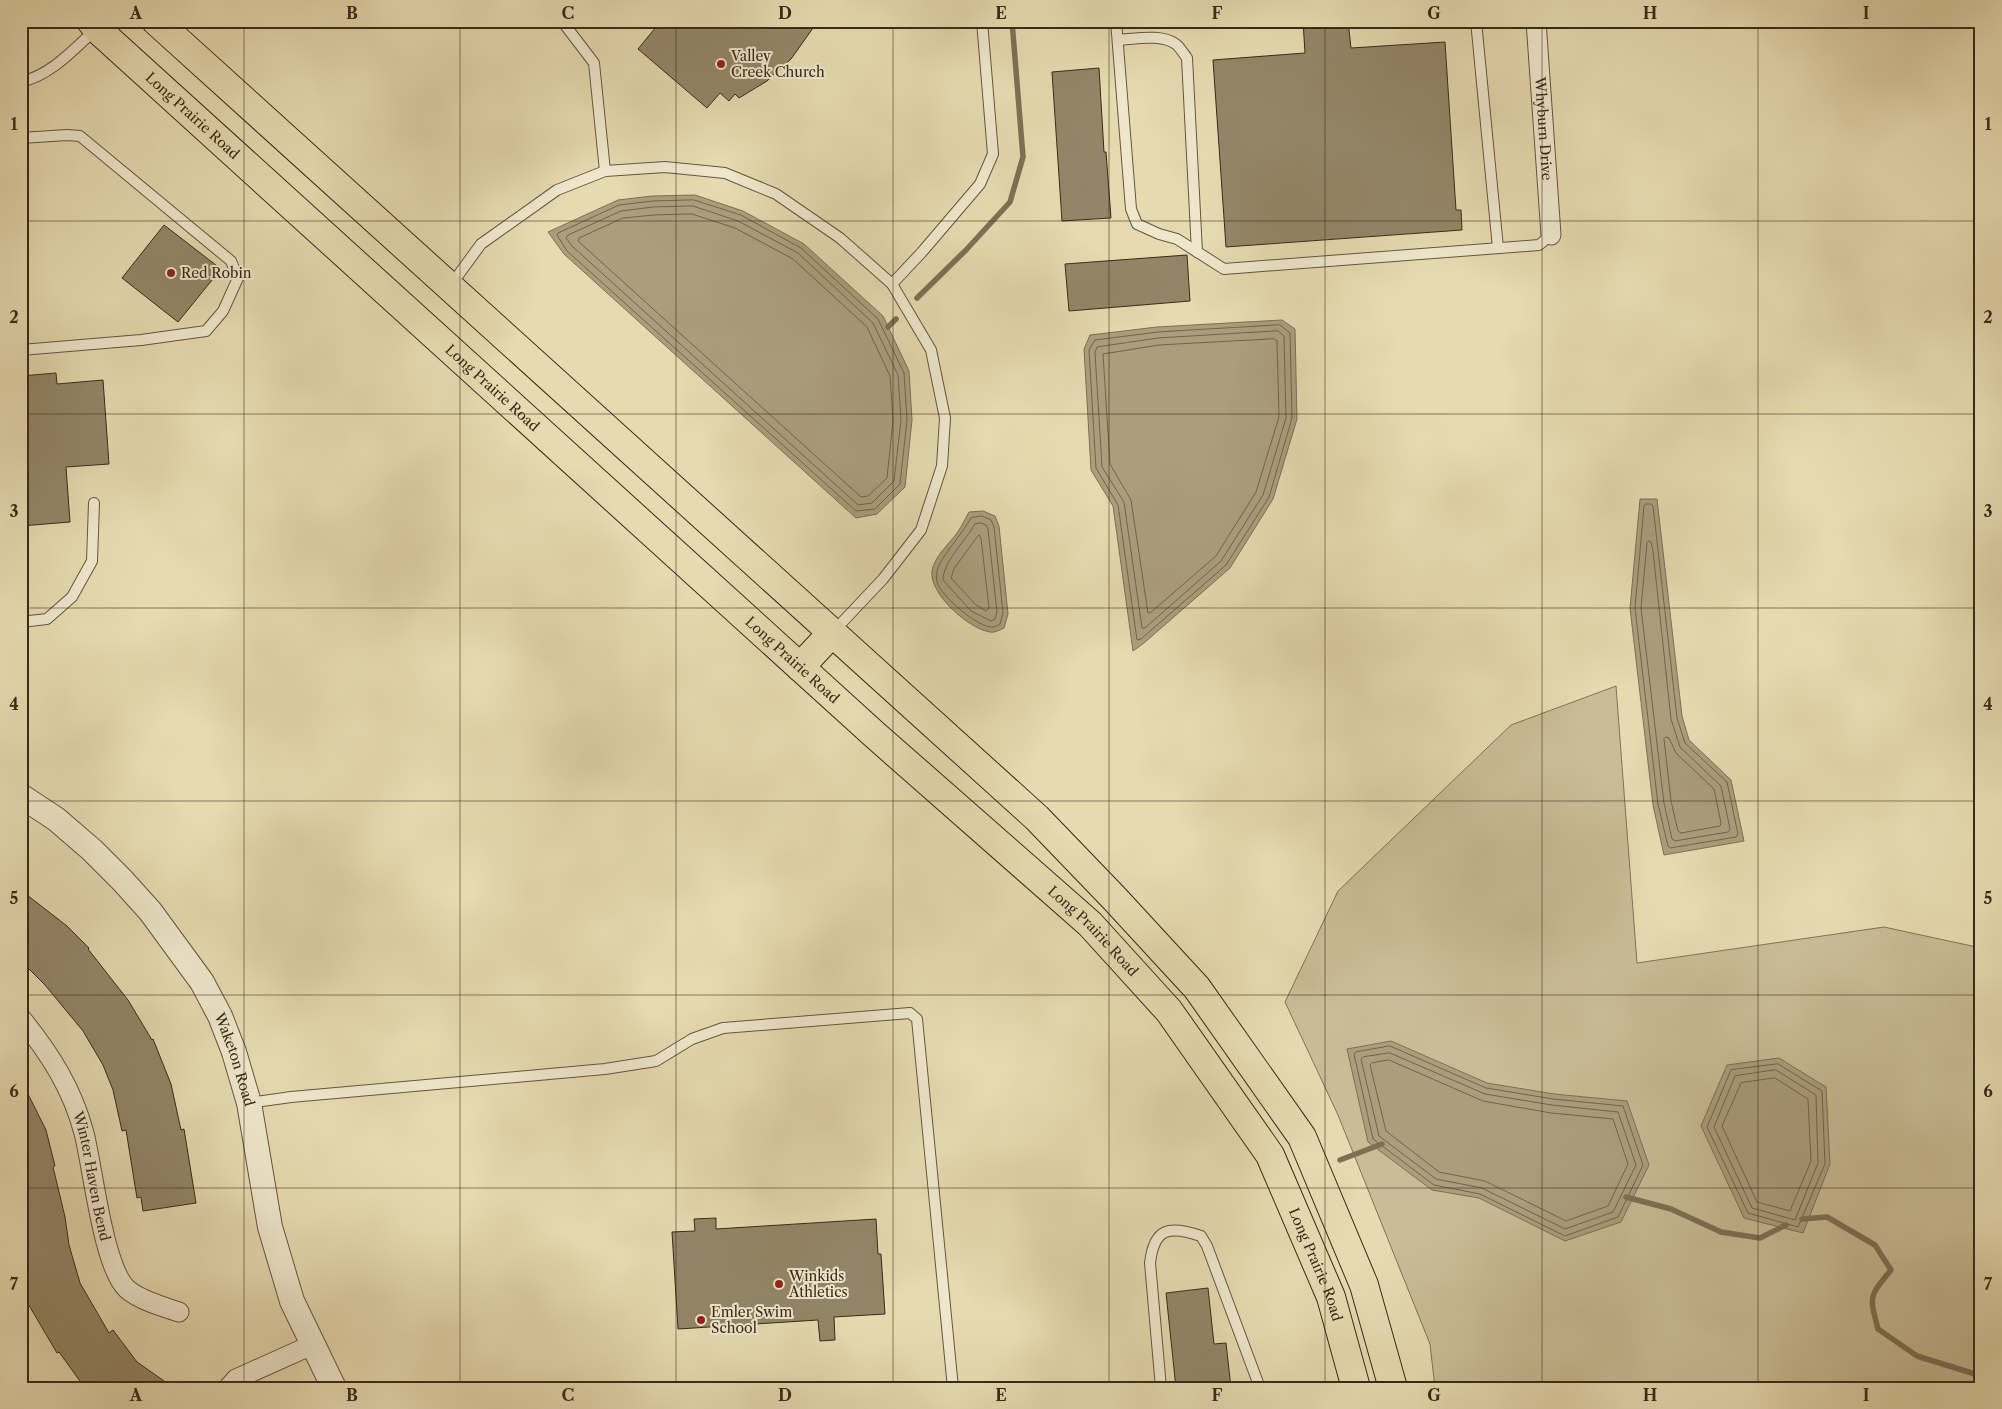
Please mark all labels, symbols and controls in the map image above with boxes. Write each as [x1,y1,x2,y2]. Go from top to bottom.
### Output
text: A [129,3,143,23]
text: B [346,3,358,23]
text: C [562,3,574,23]
text: D [778,3,792,23]
text: E [995,3,1007,23]
text: F [1212,3,1223,23]
text: G [1427,3,1441,23]
text: H [1643,3,1657,23]
text: I [1863,3,1870,23]
place label: Valley Creek Church [730,47,825,81]
marker: Valley Creek Church [715,58,727,70]
street label: Long Prairie Road [142,68,244,163]
street label: Whyburn Drive [1531,75,1556,181]
text: 1 [10,114,18,134]
text: 1 [1984,114,1992,134]
place label: Red Robin [181,264,252,282]
marker: Red Robin [165,267,177,279]
text: 2 [9,307,19,327]
text: 2 [1983,307,1993,327]
street label: Long Prairie Road [442,341,544,435]
text: 3 [9,501,19,521]
text: 3 [1983,501,1993,521]
street label: Long Prairie Road [742,613,843,708]
text: 4 [9,694,19,714]
text: 4 [1983,694,1993,714]
street label: Long Prairie Road [1044,882,1142,980]
text: 5 [10,888,19,908]
text: 5 [1984,888,1993,908]
street label: Waketon Road [210,1009,259,1109]
text: 6 [9,1081,19,1101]
text: 6 [1983,1081,1993,1101]
street label: Winter Haven Bend [69,1108,114,1243]
street label: Long Prairie Road [1285,1205,1346,1324]
place label: Winkids Athletics [788,1267,848,1301]
text: 7 [10,1274,19,1294]
text: 7 [1984,1274,1993,1294]
marker: Winkids Athletics [773,1278,785,1290]
place label: Emler Swim School [711,1303,792,1337]
marker: Emler Swim School [695,1314,707,1326]
text: A [129,1385,143,1405]
text: B [346,1385,358,1405]
text: C [562,1385,574,1405]
text: D [778,1385,792,1405]
text: E [995,1385,1007,1405]
text: F [1212,1385,1223,1405]
text: G [1427,1385,1441,1405]
text: H [1643,1385,1657,1405]
text: I [1863,1385,1870,1405]

